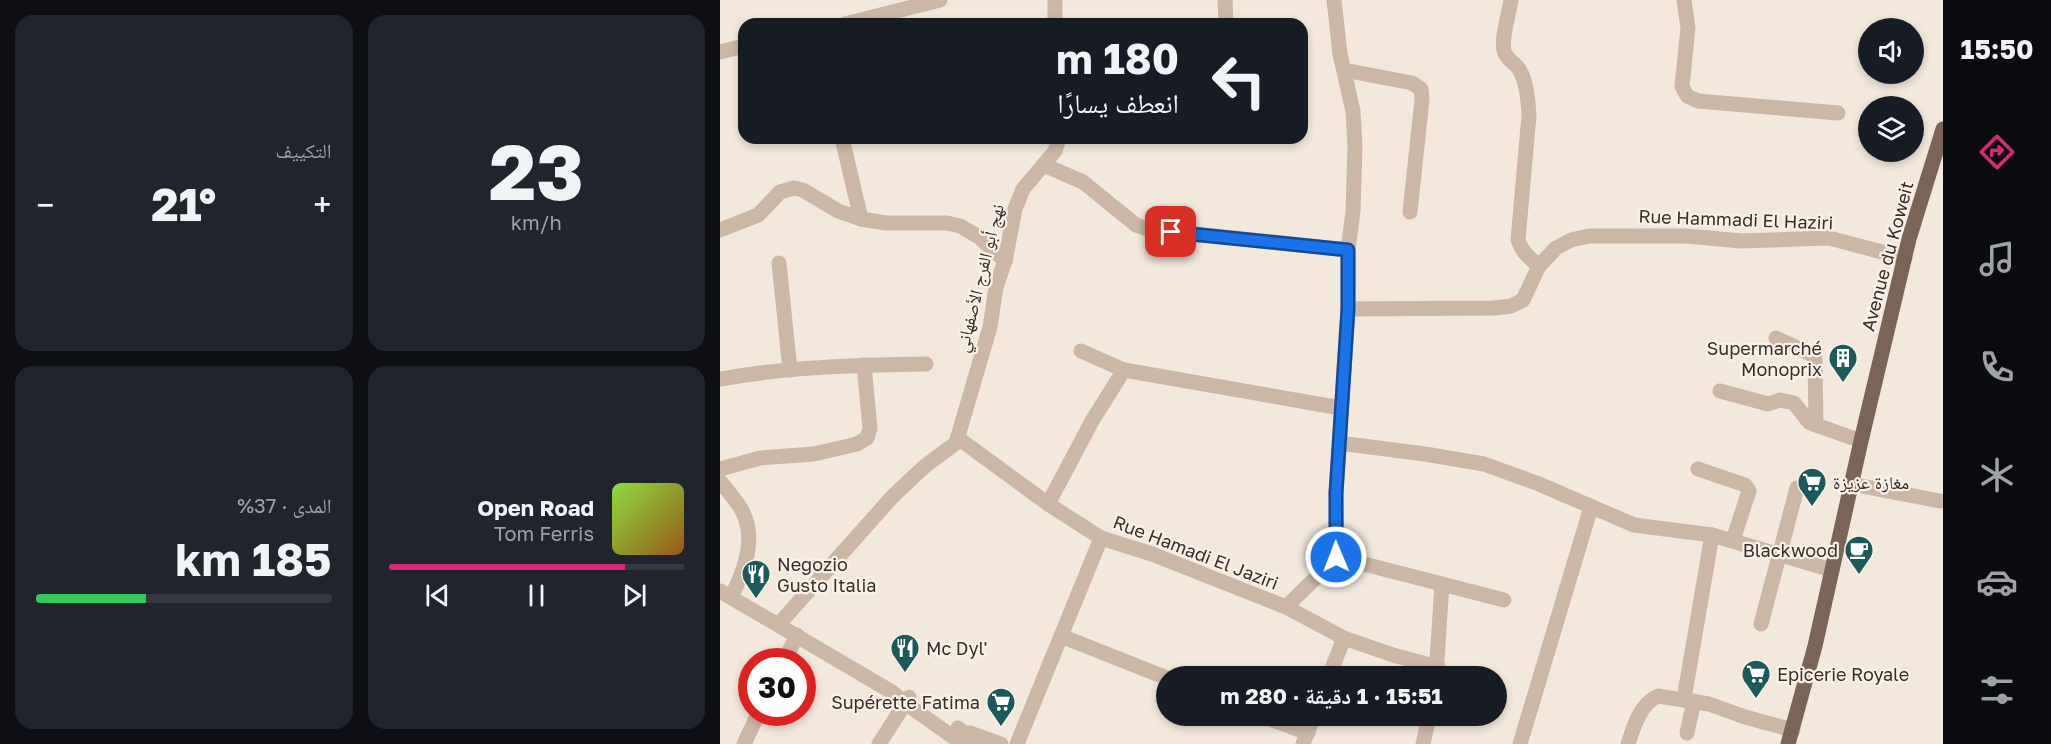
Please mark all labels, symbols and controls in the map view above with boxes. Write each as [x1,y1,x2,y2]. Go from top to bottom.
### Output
map controls [1858,18,1924,162]
button: sound [1858,18,1924,84]
text: 180 m [1056,33,1179,83]
text: 15:50 [1960,33,2034,65]
icon: left [1200,42,1278,120]
text: انعطف يسارًا [1057,87,1179,119]
button: layers [1858,96,1924,162]
text: 23 [489,124,584,217]
icon: directions [1976,131,2018,173]
text: التكييف [275,138,332,162]
text: 21° [151,177,216,231]
street label: Avenue du Koweit [1856,179,1918,333]
text: − [36,185,54,224]
text: + [313,185,331,224]
street label: نهج أبو الفرج الأصفهاني [950,201,1013,356]
street label: Rue Hammadi El Haziri [1638,205,1834,233]
pin [1145,206,1196,257]
text: km/h [511,210,562,234]
icon: arrive [1154,215,1187,248]
icon: music [1976,238,2018,280]
place label: Supermarché Monoprix [1707,337,1822,380]
building icon: Supermarché Monoprix [1827,342,1859,384]
icon: phone [1976,346,2018,388]
icon: climate [1976,454,2018,496]
supermarket icon: مغازة عزيزة [1796,466,1828,508]
place label: مغازة عزيزة [1833,471,1909,493]
text: المدى · 37% [237,493,332,517]
text: Open Road [477,494,594,521]
street label: Rue Hamadi El Jaziri [1110,510,1282,594]
text: Tom Ferris [494,521,594,545]
position arrow [1304,525,1368,589]
text: 185 km [175,532,332,586]
cafe icon: Blackwood [1843,534,1875,576]
place label: Blackwood [1743,539,1838,561]
place label: Negozio Gusto Italia [777,553,876,596]
restaurant icon: Negozio Gusto Italia [740,558,772,600]
icon: car [1976,561,2018,603]
icon: previous [421,579,454,612]
icon: pause [520,579,553,612]
icon: next [618,579,651,612]
restaurant icon: Mc Dyl' [889,632,921,674]
place label: Mc Dyl' [926,637,987,659]
speed limit sign: 30 [738,648,816,726]
supermarket icon: Epicerie Royale [1740,658,1772,700]
place label: Epicerie Royale [1777,663,1909,685]
icon: filters [1976,669,2018,711]
text: 15:51 · 1 دقيقة · 280 m [1220,682,1443,709]
supermarket icon: Supérette Fatima [985,686,1017,728]
place label: Supérette Fatima [831,691,980,713]

